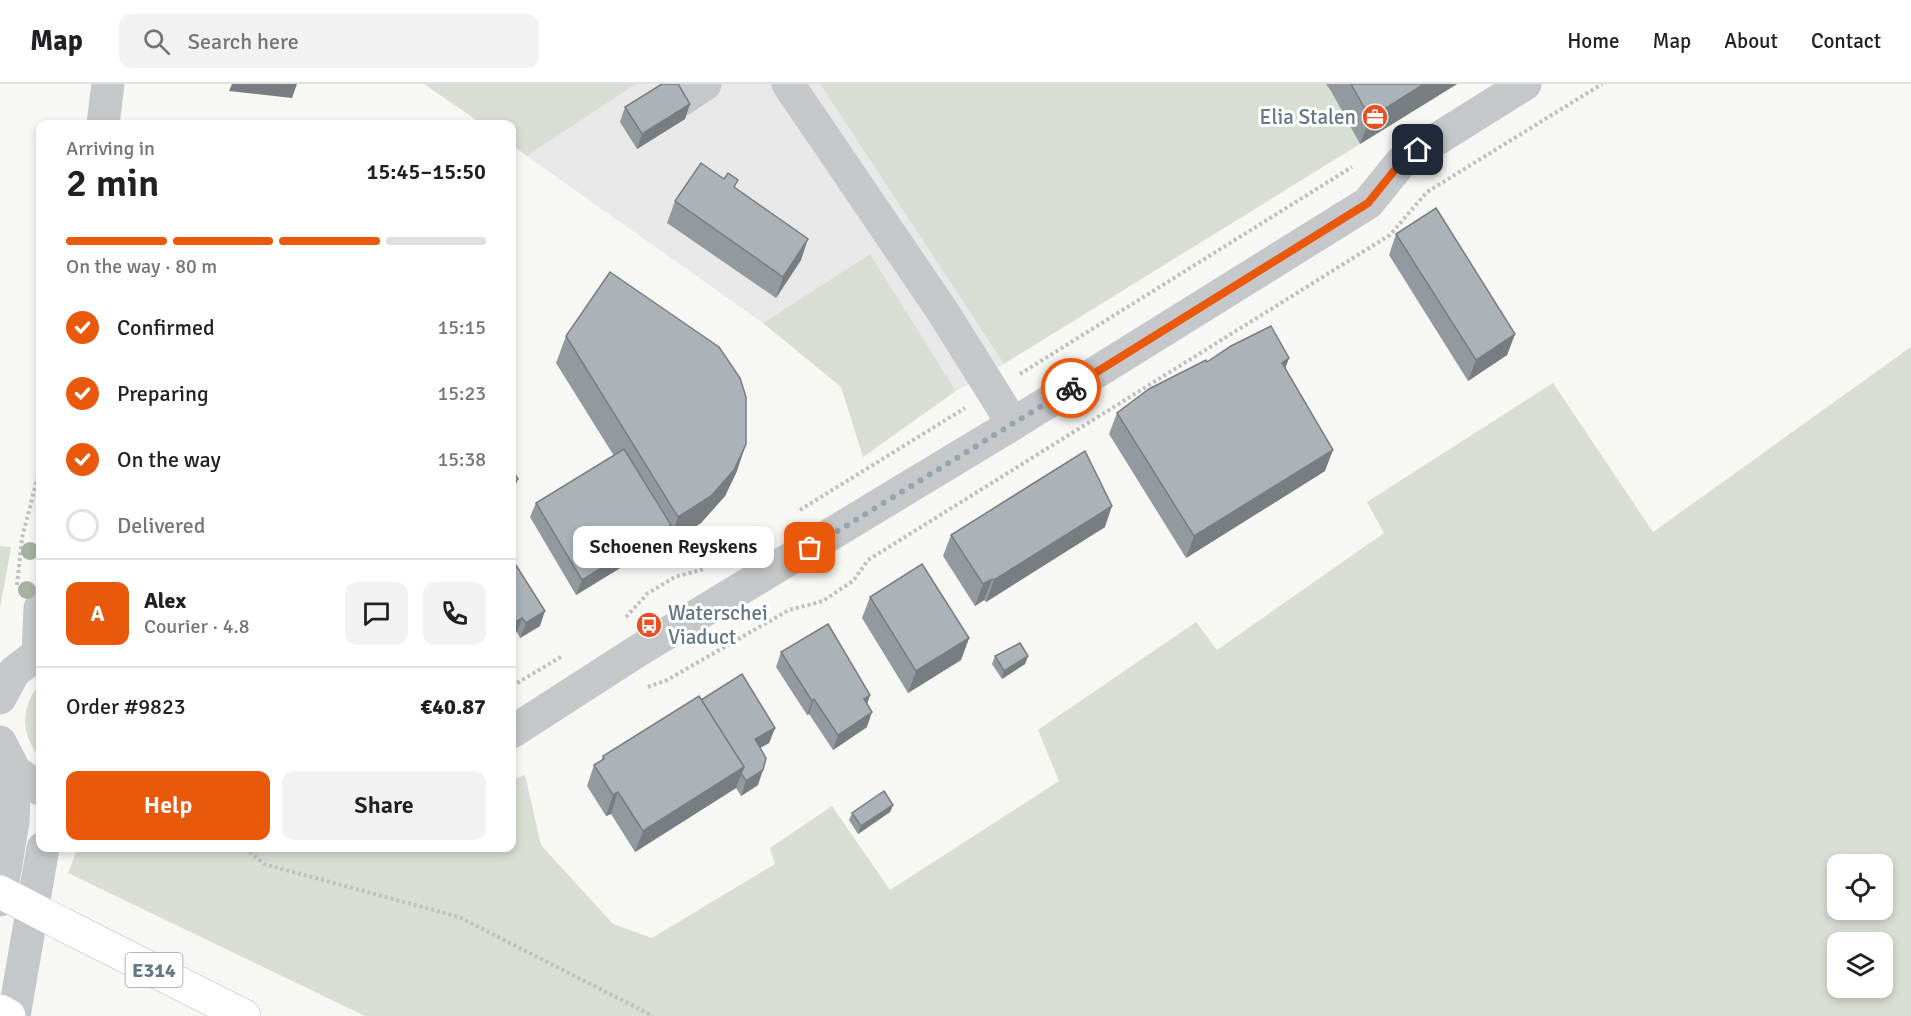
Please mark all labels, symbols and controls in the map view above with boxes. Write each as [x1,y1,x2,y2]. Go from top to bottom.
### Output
search box [119,14,539,68]
text: Map [30,24,83,58]
icon: search [140,25,173,58]
text: Search here [188,28,299,55]
text: Home [1567,28,1620,54]
text: Map [1653,28,1691,54]
text: About [1724,28,1778,54]
text: Contact [1811,28,1881,54]
office icon: Elia Stalen [1360,102,1390,132]
place label: Elia Stalen [1260,104,1356,130]
pin [1392,124,1443,175]
icon: home [1401,133,1434,166]
text: Arriving in [66,136,155,161]
text: 15:45–15:50 [367,158,486,185]
text: 2 min [66,159,159,207]
text: On the way · 80 m [66,254,217,279]
icon: check [66,311,99,344]
text: Confirmed [117,314,215,341]
text: 15:15 [437,315,486,340]
courier [1041,358,1101,418]
icon: bike [1055,372,1088,405]
icon: check [66,377,99,410]
text: Preparing [117,380,209,407]
text: 15:23 [437,381,486,406]
icon: check [66,443,99,476]
text: On the way [117,446,221,473]
text: 15:38 [437,447,486,472]
text: Delivered [117,512,205,539]
pin [784,522,835,573]
callout: Schoenen Reyskens [573,527,774,569]
icon: bag [793,531,826,564]
text: Schoenen Reyskens [590,534,757,559]
button: chat [345,582,408,645]
button: phone [423,582,486,645]
text: Alex [144,587,186,614]
text: A [90,600,105,627]
place label: Waterschei Viaduct [668,600,768,650]
bus stop icon: Waterschei Viaduct [634,610,664,640]
text: Courier · 4.8 [144,614,250,639]
text: Order #9823 [66,693,186,720]
text: €40.87 [420,693,486,720]
button: Help [66,771,270,840]
button: Share [282,771,486,840]
map controls [1827,854,1893,998]
button: locate [1827,854,1893,920]
button: layers [1827,932,1893,998]
road number: E314 [126,953,182,987]

